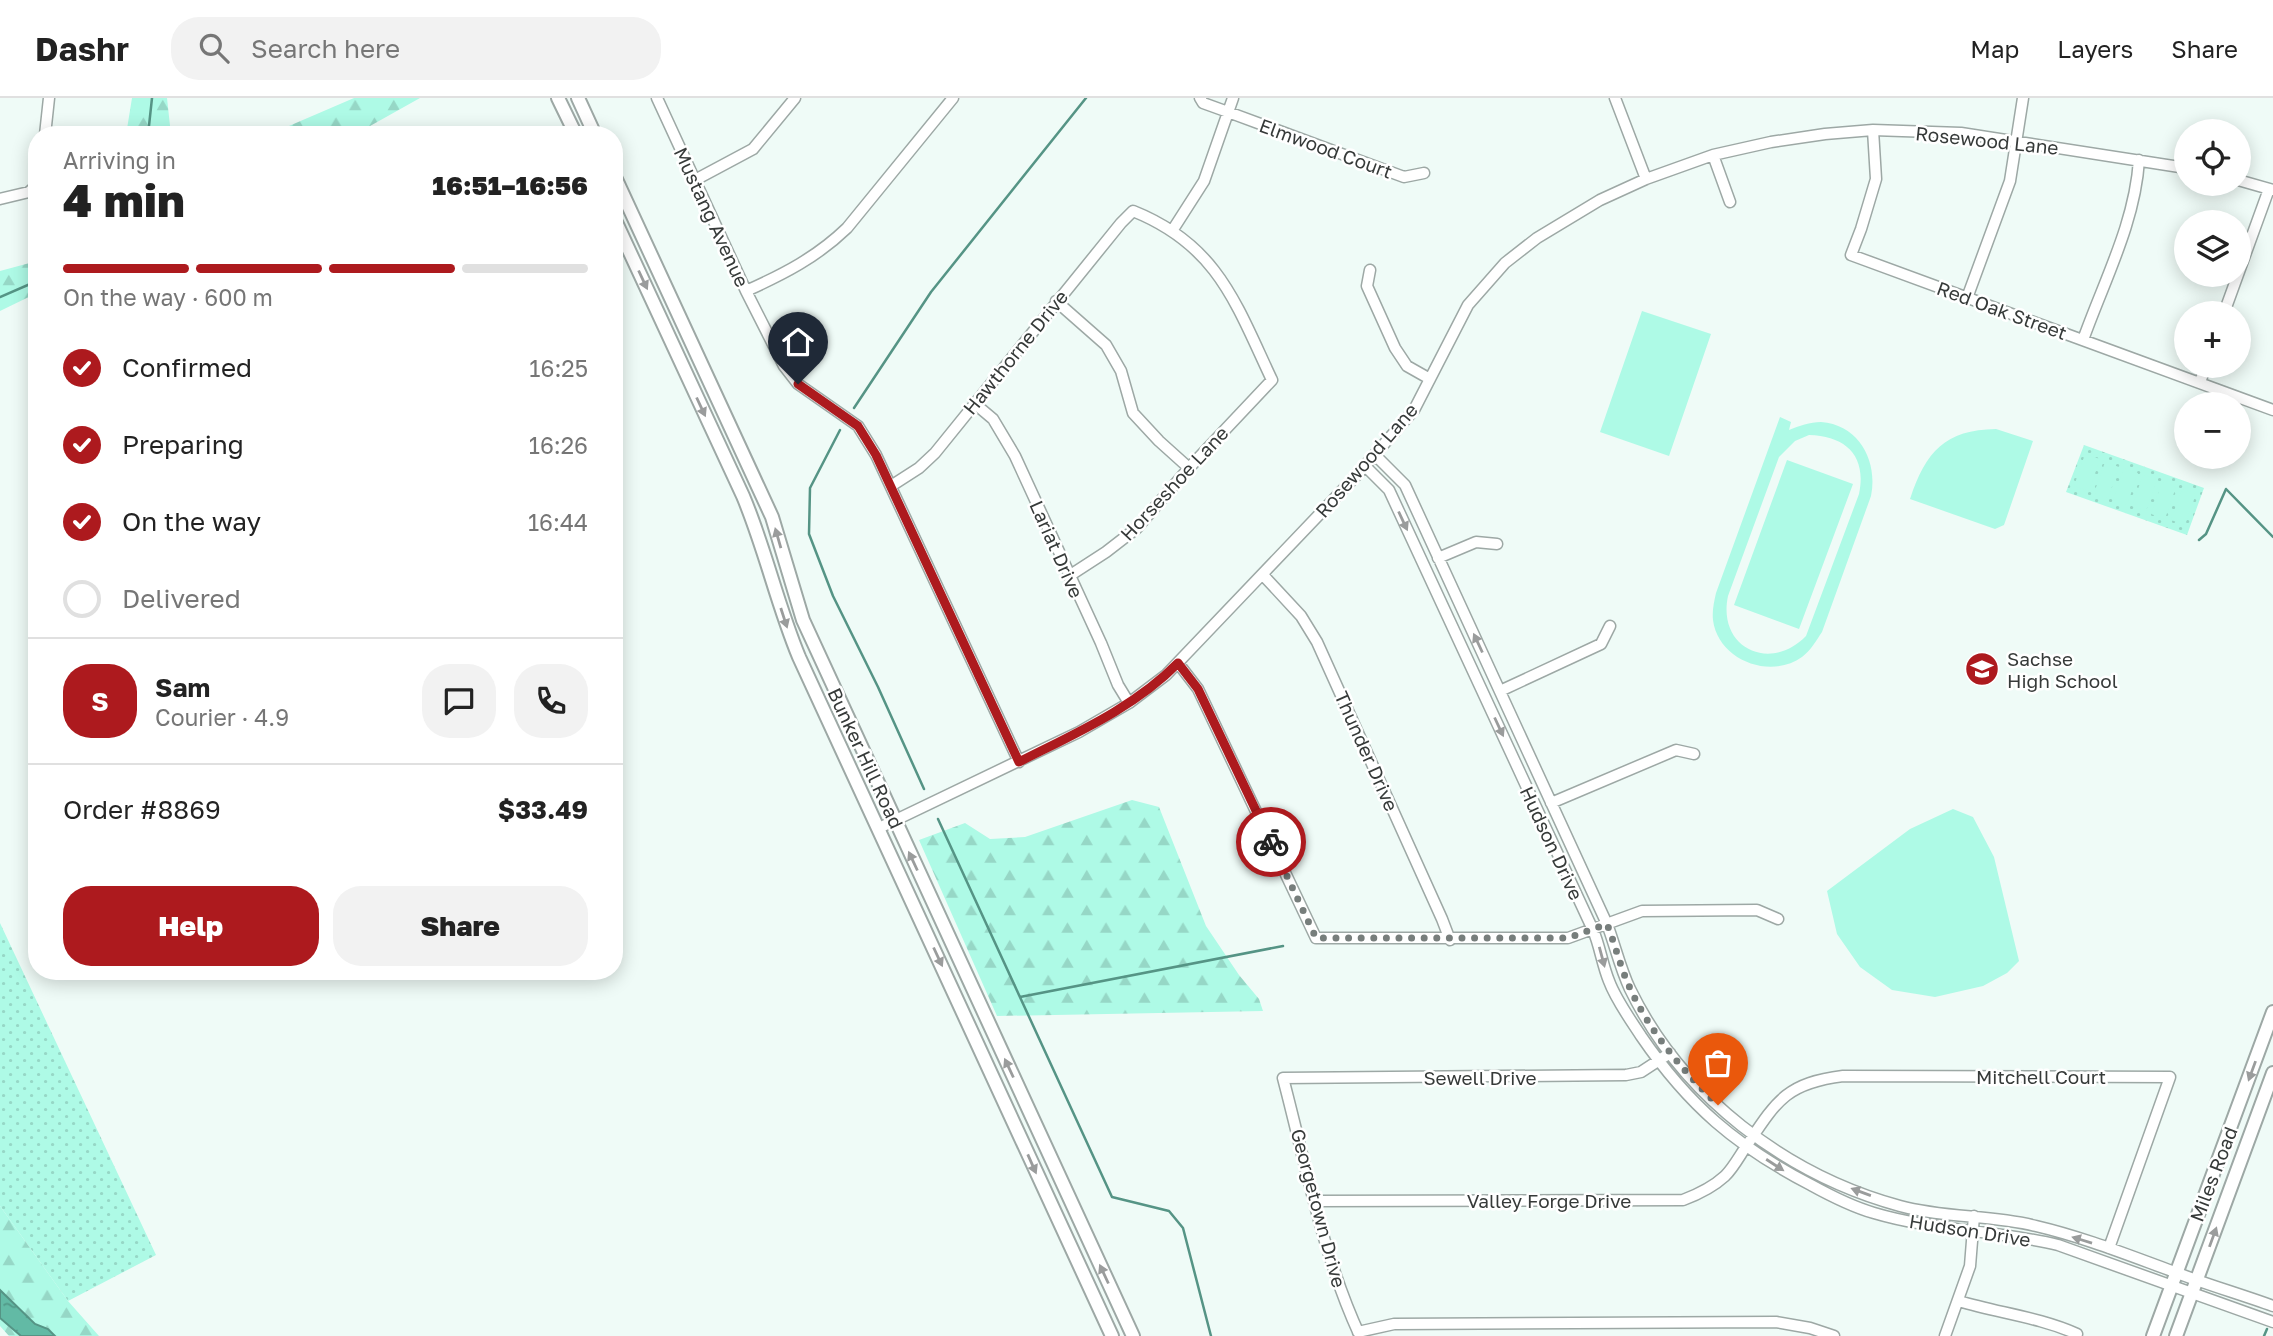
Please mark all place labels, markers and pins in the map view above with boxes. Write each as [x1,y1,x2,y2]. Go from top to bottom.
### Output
pin [768,312,828,384]
place label: Sachse High School [2007,647,2118,692]
school or university icon: Sachse High School [1963,650,2001,688]
pin [1688,1033,1748,1105]

